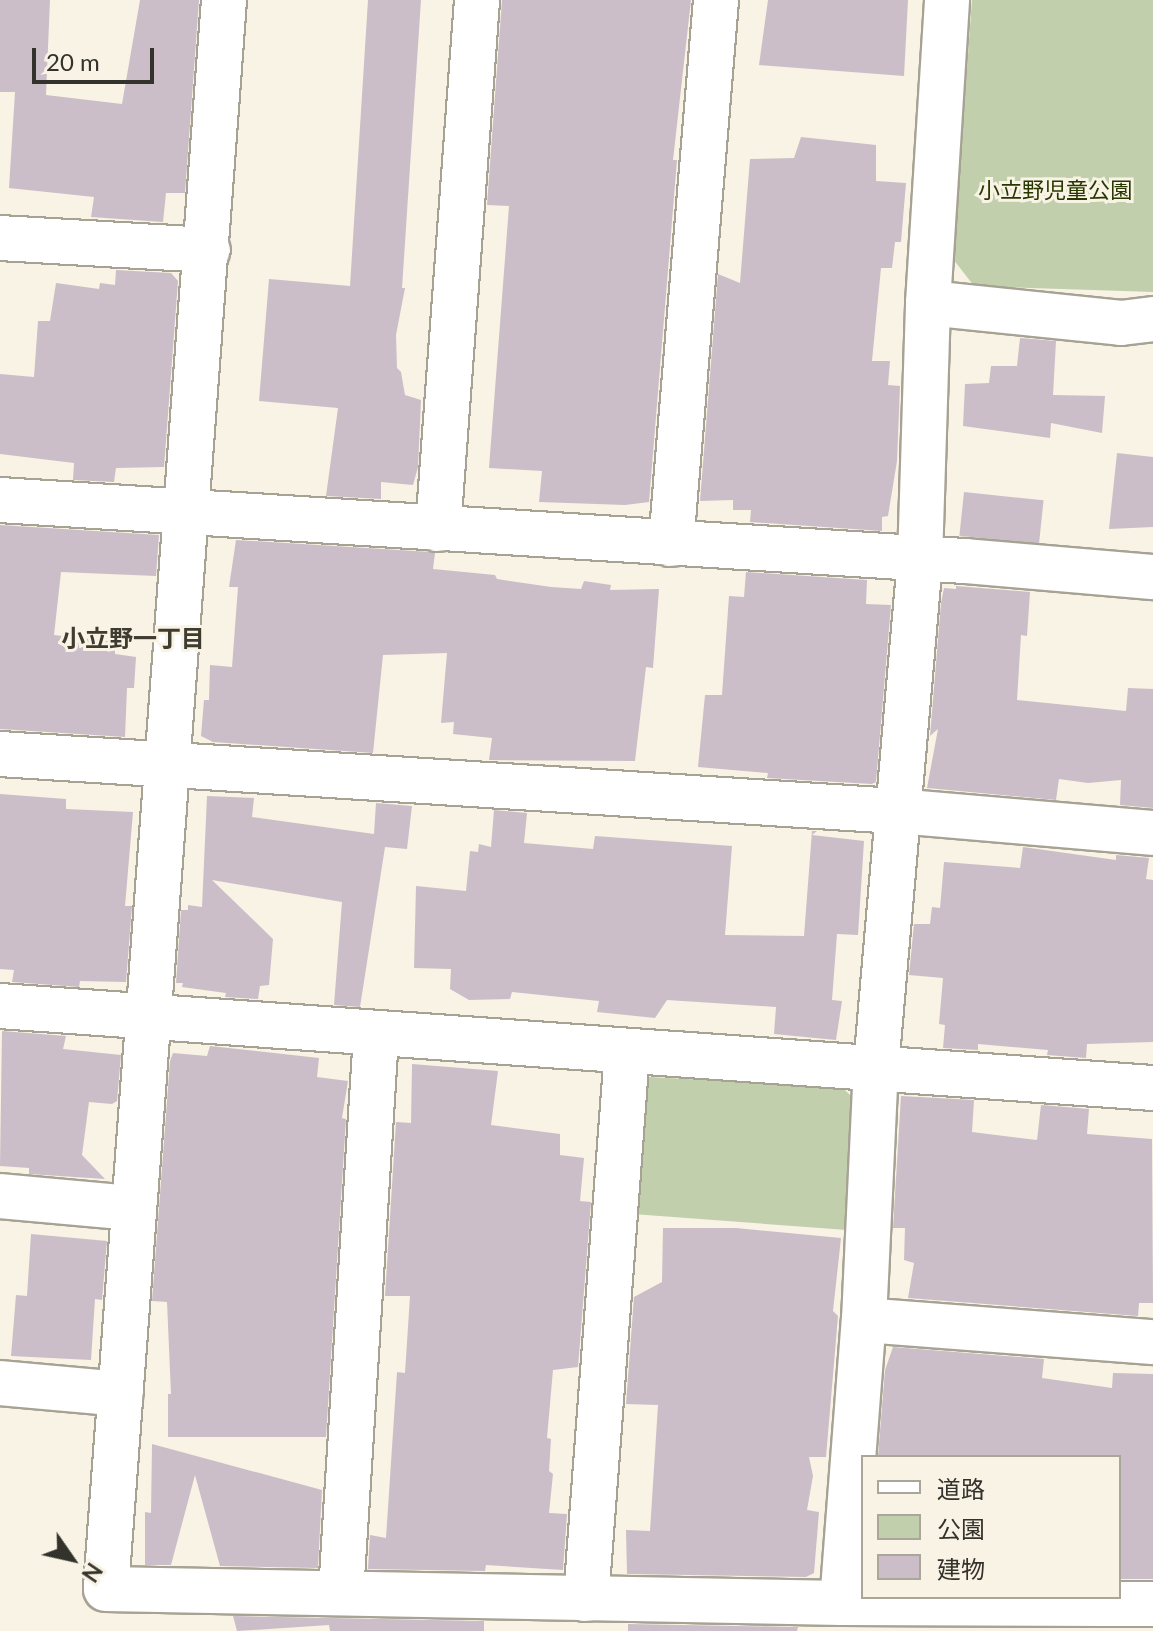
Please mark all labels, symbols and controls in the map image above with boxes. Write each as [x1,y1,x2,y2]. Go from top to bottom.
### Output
scale bar [36,32,158,82]
text: 20 m [46,47,100,76]
park label: 小立野児童公園 [978,177,1132,203]
district label: 小立野一丁目 [61,624,205,652]
legend [861,1455,1121,1599]
text: 道路 [937,1474,985,1503]
text: 公園 [937,1514,985,1543]
north arrow [32,1519,112,1599]
text: 建物 [937,1554,985,1583]
text: N [76,1558,108,1587]

